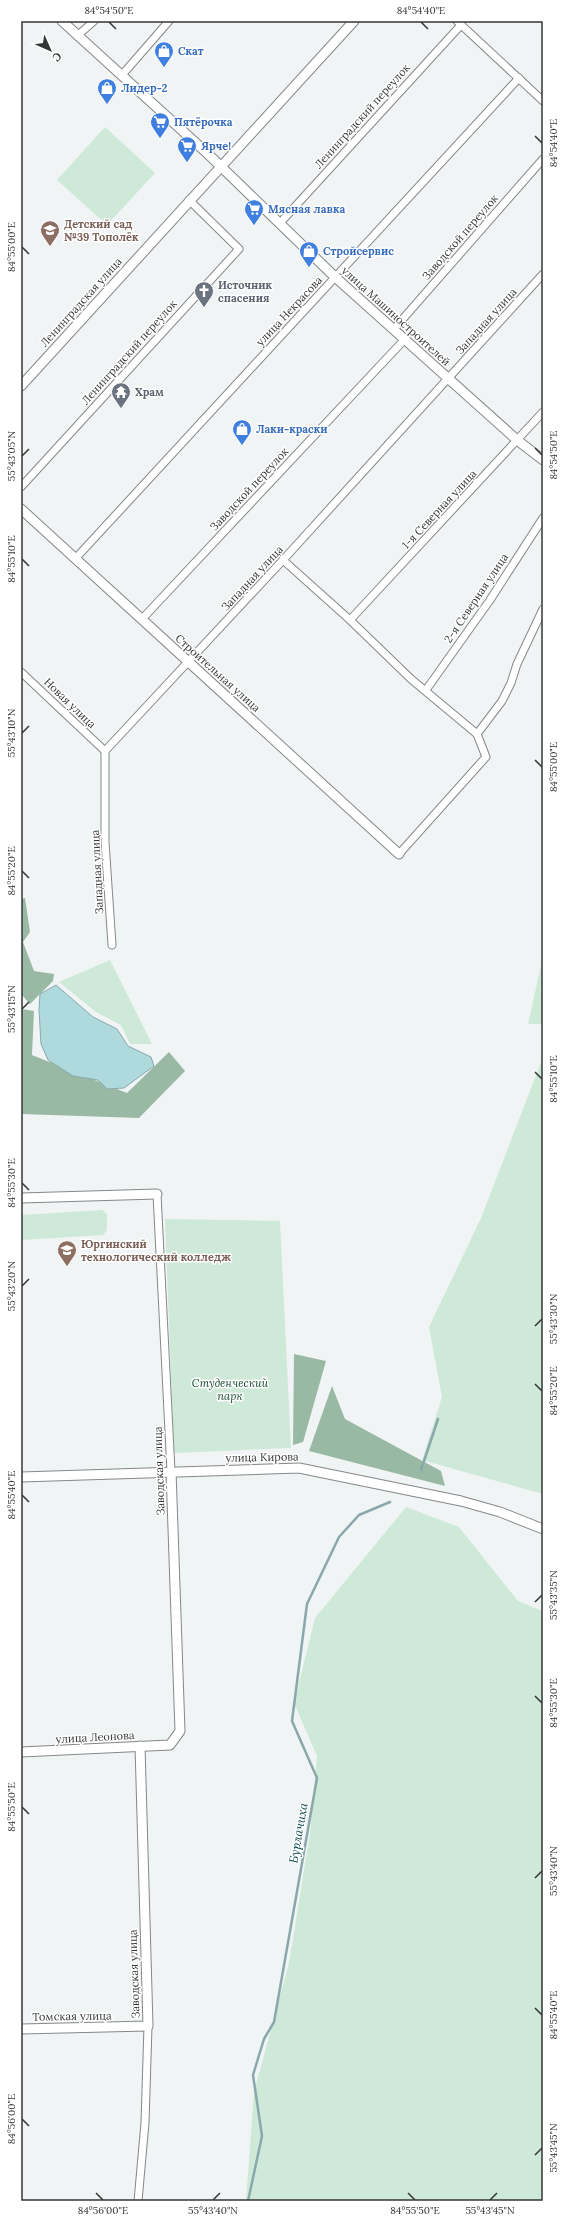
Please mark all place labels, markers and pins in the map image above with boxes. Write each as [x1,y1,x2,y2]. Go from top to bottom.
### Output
shop icon: Скат [153,40,175,68]
place label: Скат [178,44,204,58]
shop icon: Лидер-2 [96,77,118,105]
place label: Лидер-2 [121,81,168,95]
supermarket icon: Пятёрочка [149,111,171,139]
place label: Пятёрочка [174,115,233,129]
supermarket icon: Ярче! [176,135,198,163]
place label: Ярче! [201,139,231,153]
supermarket icon: Мясная лавка [243,198,265,226]
place label: Мясная лавка [268,202,345,216]
place label: Детский сад №39 Тополёк [64,217,139,244]
school or university icon: Детский сад №39 Тополёк [39,219,61,247]
shop icon: Стройсервис [298,240,320,268]
place label: Стройсервис [323,244,394,258]
place label: Источник спасения [218,278,273,305]
church icon: Источник спасения [193,280,215,308]
temple icon: Храм [110,381,132,409]
place label: Храм [135,385,164,399]
shop icon: Лаки-краски [231,418,253,446]
place label: Лаки-краски [256,422,328,436]
place label: Юргинский технологический колледж [81,1237,231,1264]
school or university icon: Юргинский технологический колледж [56,1239,78,1267]

